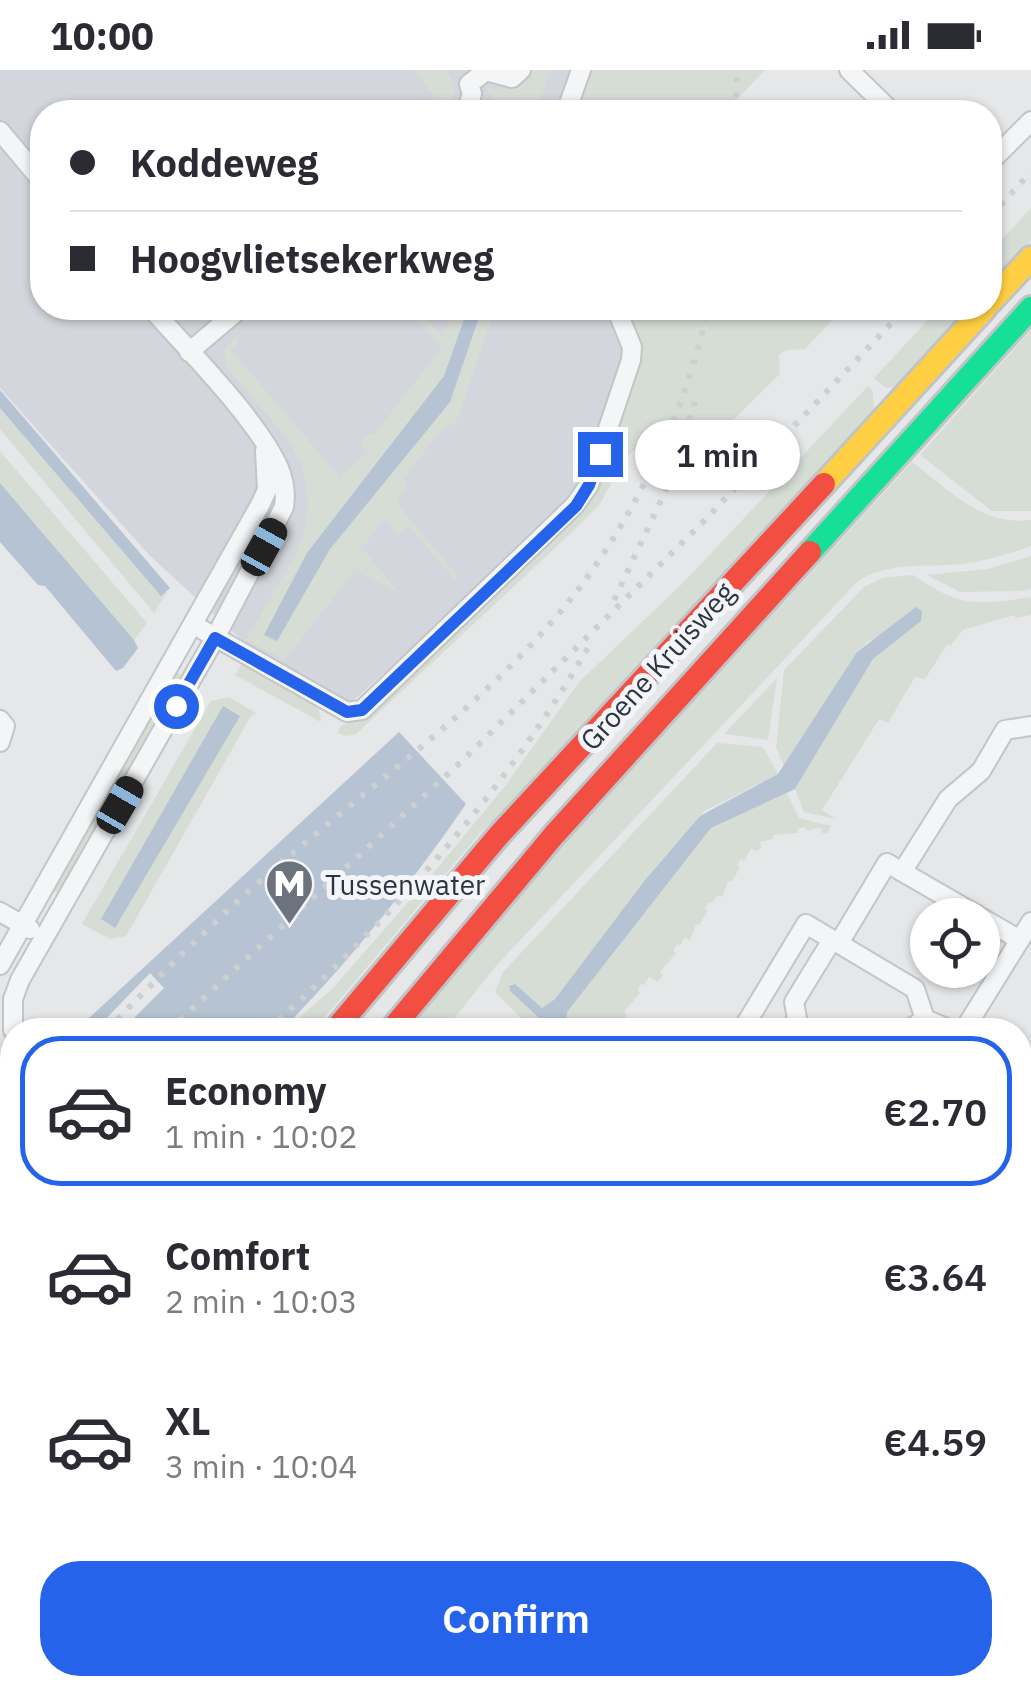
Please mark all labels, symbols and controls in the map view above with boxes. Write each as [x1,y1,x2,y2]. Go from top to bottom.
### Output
text: 10:00 [50,11,154,60]
text: Koddeweg [130,138,318,187]
text: Hoogvlietsekerkweg [130,234,494,283]
callout: 1 min [635,419,800,489]
route end [578,432,623,477]
text: 1 min [676,434,759,476]
car [236,513,292,581]
street label: Groene Kruisweg [572,574,743,758]
route start [154,684,199,729]
car [92,772,148,838]
metro station icon: Tussenwater [264,858,316,926]
place label: Tussenwater [325,866,485,903]
map controls [910,898,1000,988]
button: locate [910,898,1000,988]
icon: car [45,1066,135,1156]
text: Economy [165,1066,327,1115]
text: €2.70 [883,1087,987,1136]
text: 1 min · 10:02 [165,1115,358,1157]
icon: car [45,1231,135,1321]
text: Comfort [165,1231,310,1280]
text: €3.64 [883,1252,987,1301]
text: 2 min · 10:03 [165,1280,358,1322]
icon: car [45,1396,135,1486]
text: XL [165,1396,211,1445]
text: €4.59 [883,1417,987,1466]
text: 3 min · 10:04 [165,1445,358,1487]
button: Confirm [40,1561,992,1676]

